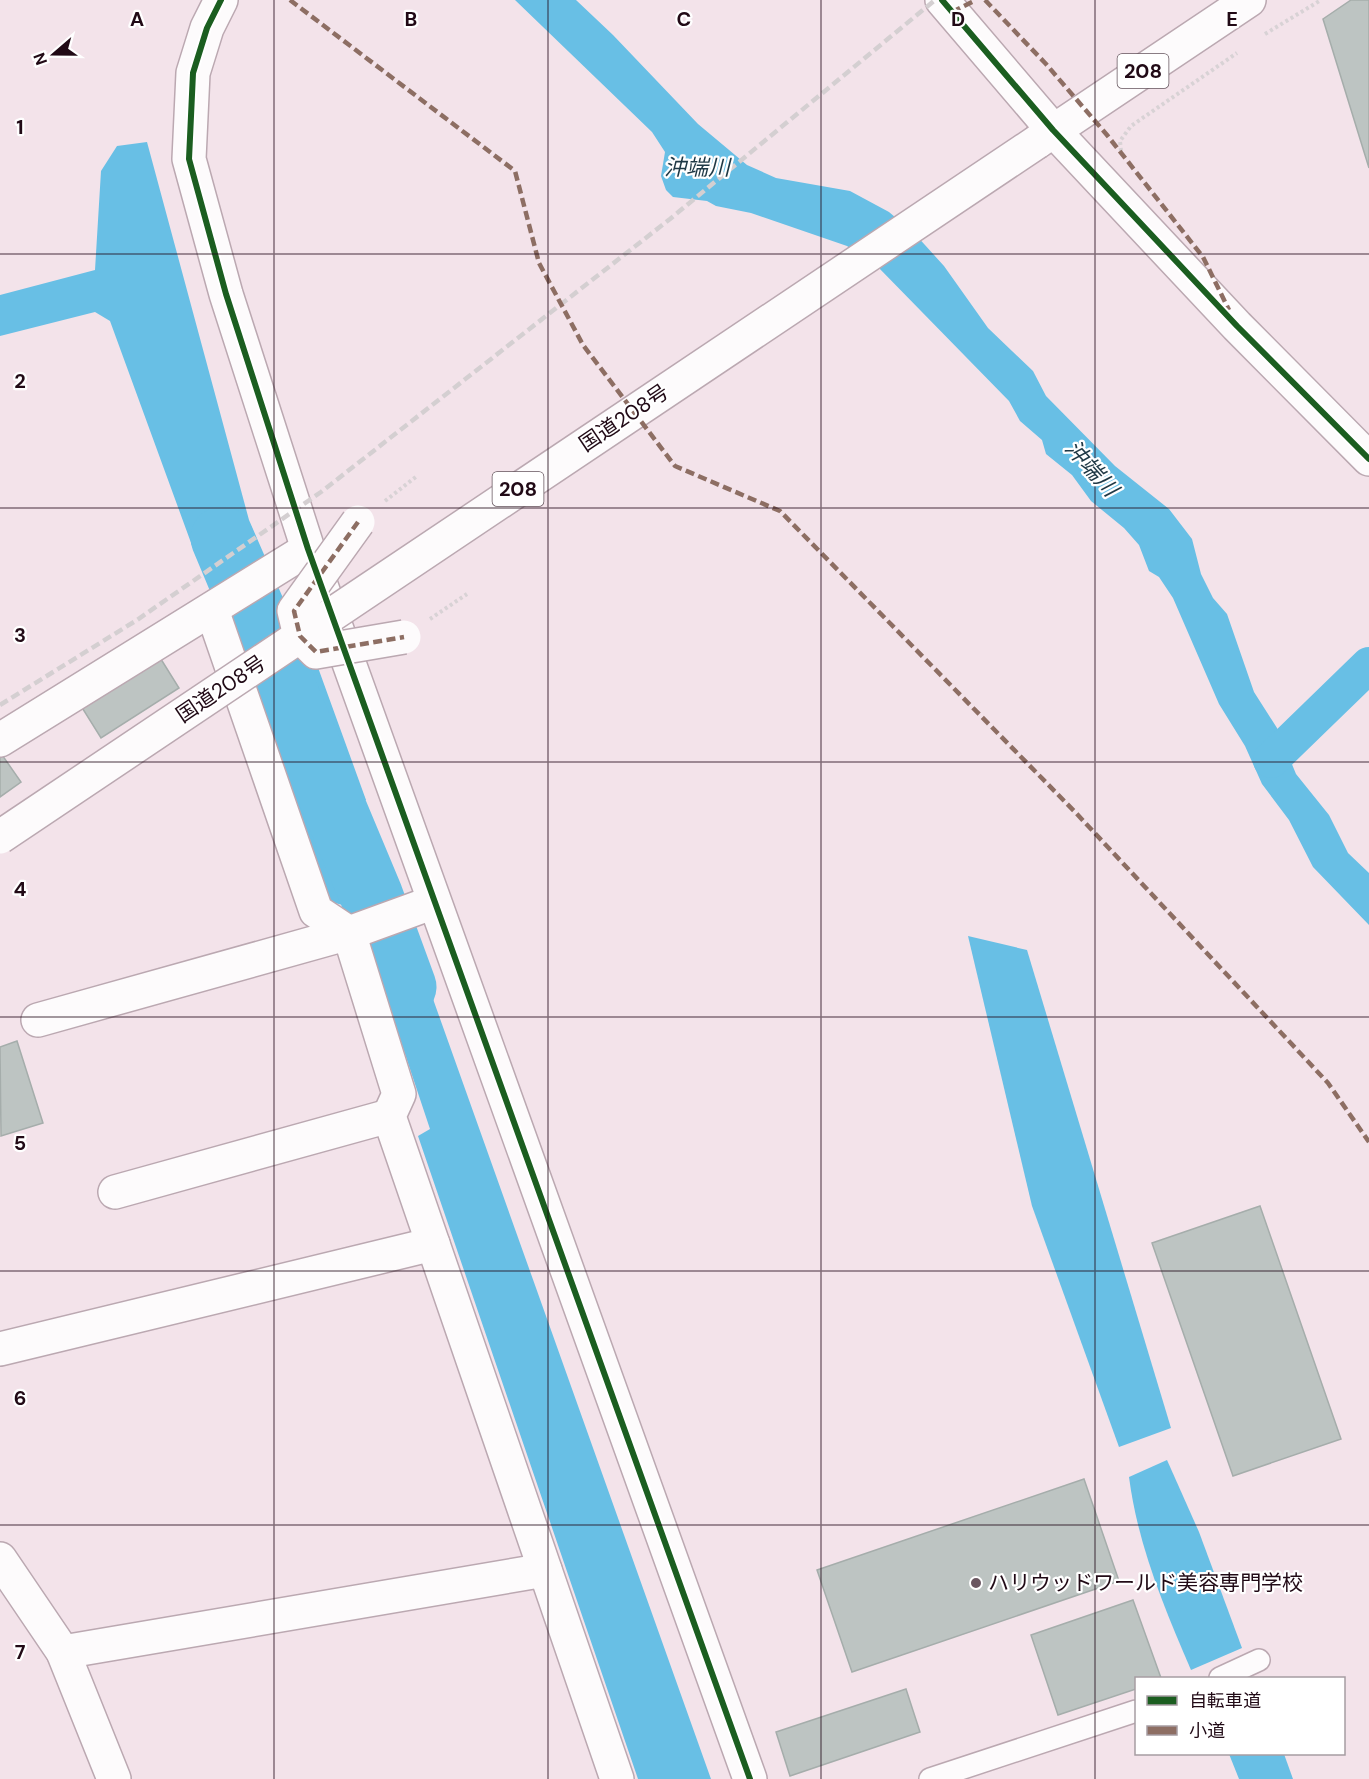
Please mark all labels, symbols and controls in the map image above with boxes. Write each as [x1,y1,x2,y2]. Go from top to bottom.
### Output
text: A [130,6,144,32]
text: B [405,6,417,32]
text: C [677,6,691,32]
text: D [951,6,965,32]
text: E [1226,6,1238,32]
north arrow [24,24,84,84]
text: N [29,50,52,68]
road number: 208 [1118,54,1168,88]
text: 1 [16,114,24,140]
water label: 沖端川 [664,153,732,182]
text: 2 [14,368,26,394]
street label: 国道208号 [574,378,674,458]
water label: 沖端川 [1059,434,1126,504]
road number: 208 [492,472,544,506]
text: 3 [14,622,26,648]
street label: 国道208号 [171,649,271,729]
text: 4 [14,876,27,902]
text: 5 [14,1130,26,1156]
text: 6 [14,1385,26,1411]
place label: ハリウッドワールド美容専門学校 [988,1569,1303,1597]
marker: ハリウッドワールド美容専門学校 [969,1576,983,1590]
text: 7 [15,1639,26,1665]
legend [1135,1677,1345,1755]
text: 自転車道 [1189,1689,1261,1713]
text: 小道 [1189,1719,1225,1743]

